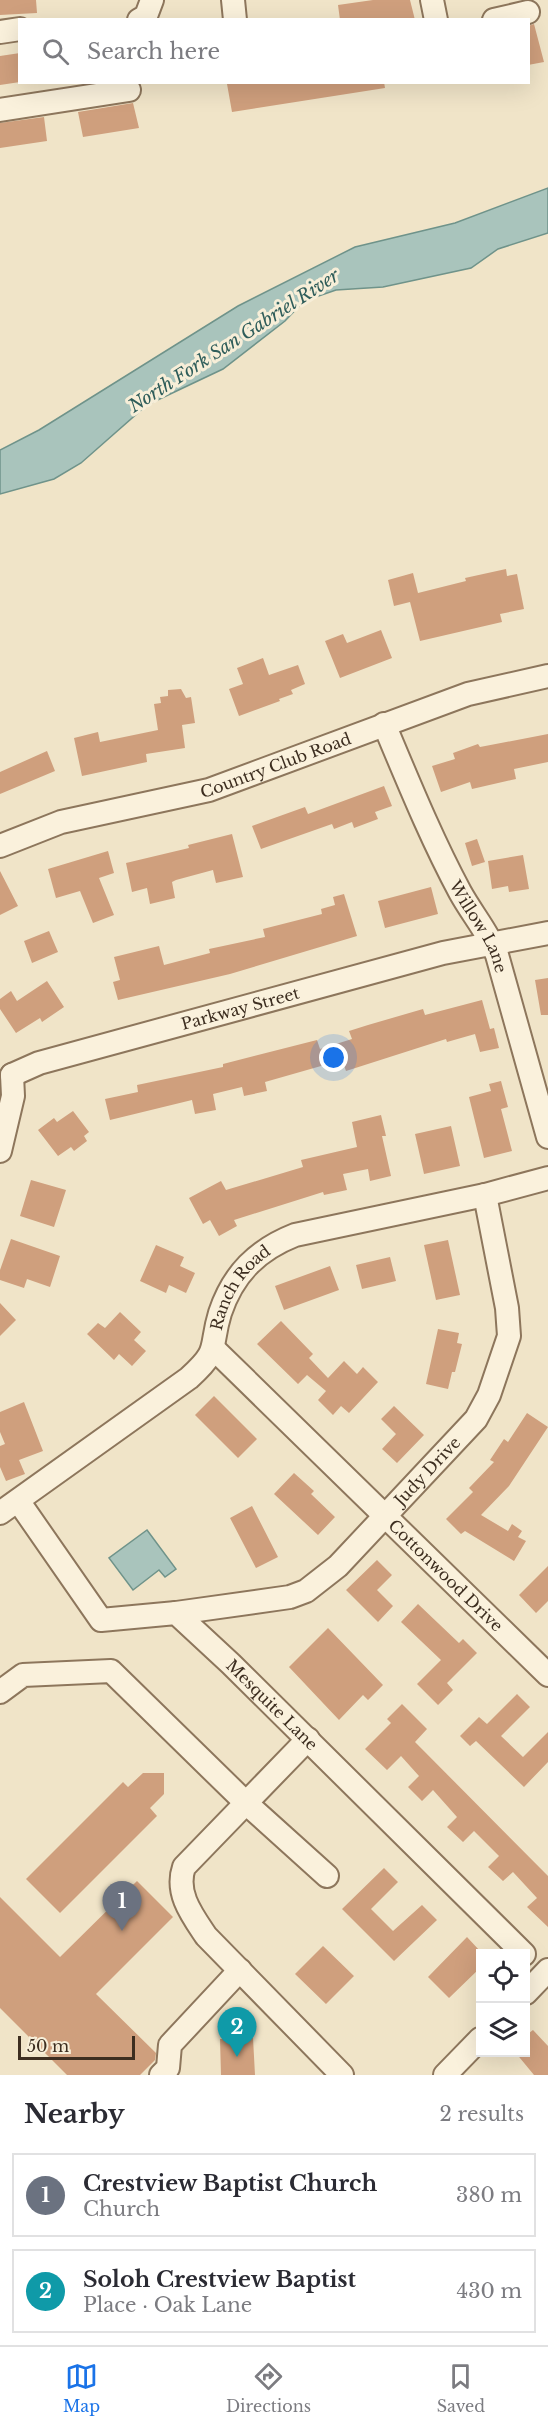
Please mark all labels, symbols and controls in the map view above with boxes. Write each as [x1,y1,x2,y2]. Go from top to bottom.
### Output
search box [18,18,530,84]
icon: search [39,35,72,68]
text: Search here [87,38,220,65]
water label: North Fork San Gabriel River [124,264,344,418]
street label: Country Club Road [198,728,354,802]
street label: Willow Lane [445,876,511,975]
street label: Parkway Street [179,983,301,1034]
your location [319,1043,348,1072]
street label: Ranch Road [206,1240,274,1332]
street label: Judy Drive [388,1432,464,1511]
street label: Cottonwood Drive [384,1515,507,1636]
street label: Mesquite Lane [222,1655,322,1754]
pin: 1 [102,1882,142,1931]
map controls [476,1949,530,2057]
button: locate [476,1949,530,2003]
button: layers [476,2003,530,2057]
pin: 2 [218,2008,256,2057]
scale bar [18,2033,135,2060]
text: 50 m [27,2036,69,2056]
text: Nearby [24,2098,125,2130]
text: 2 results [440,2102,524,2126]
text: Crestview Baptist Church [83,2170,377,2197]
text: 1 [41,2183,50,2207]
text: 380 m [456,2183,522,2207]
text: Church [83,2197,160,2221]
text: Soloh Crestview Baptist [83,2266,356,2293]
text: 2 [39,2279,52,2303]
text: 430 m [457,2279,522,2303]
text: Place · Oak Lane [83,2293,252,2317]
tab: Map [63,2360,100,2416]
tab: Directions [226,2360,311,2416]
tab: Saved [437,2360,485,2416]

